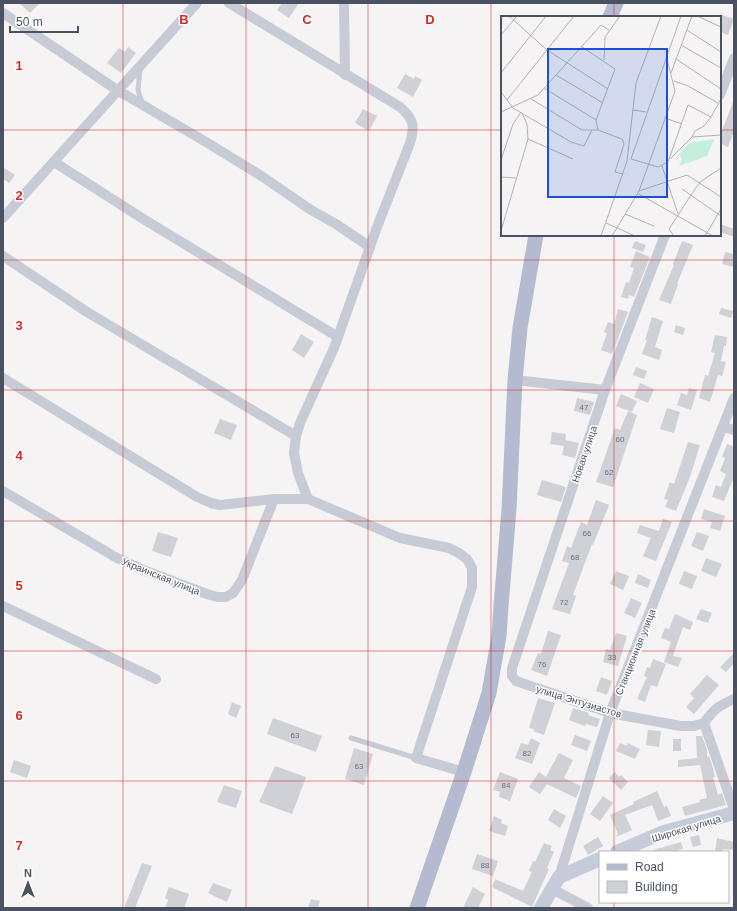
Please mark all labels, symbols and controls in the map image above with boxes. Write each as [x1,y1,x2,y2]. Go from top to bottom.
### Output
scale bar [10,8,78,34]
text: B [179,12,189,27]
text: C [302,12,312,27]
text: D [425,12,435,27]
text: 50 m [16,15,43,29]
inset map [501,16,721,236]
text: 1 [15,58,23,73]
text: 2 [15,188,23,203]
text: 3 [15,318,23,333]
house number: 47 [580,403,589,412]
street label: Новая улица [570,424,599,484]
house number: 60 [616,435,625,444]
text: 4 [15,448,23,463]
house number: 62 [605,468,614,477]
house number: 66 [583,529,592,538]
house number: 68 [571,553,580,562]
street label: Украинская улица [120,556,202,597]
text: 5 [15,578,23,593]
house number: 72 [560,598,569,607]
street label: Станционная улица [613,607,658,697]
house number: 33 [608,653,617,662]
house number: 76 [538,660,547,669]
street label: улица Энтузиастов [535,683,623,720]
text: 6 [15,708,23,723]
house number: 63 [291,731,300,740]
house number: 82 [523,749,532,758]
house number: 63 [355,762,364,771]
house number: 84 [502,781,511,790]
street label: Широкая улица [650,813,722,844]
text: 7 [15,838,23,853]
legend [599,851,729,903]
text: Road [635,860,664,874]
house number: 88 [481,861,490,870]
north arrow [8,863,48,903]
text: N [24,867,32,879]
text: Building [635,880,678,894]

